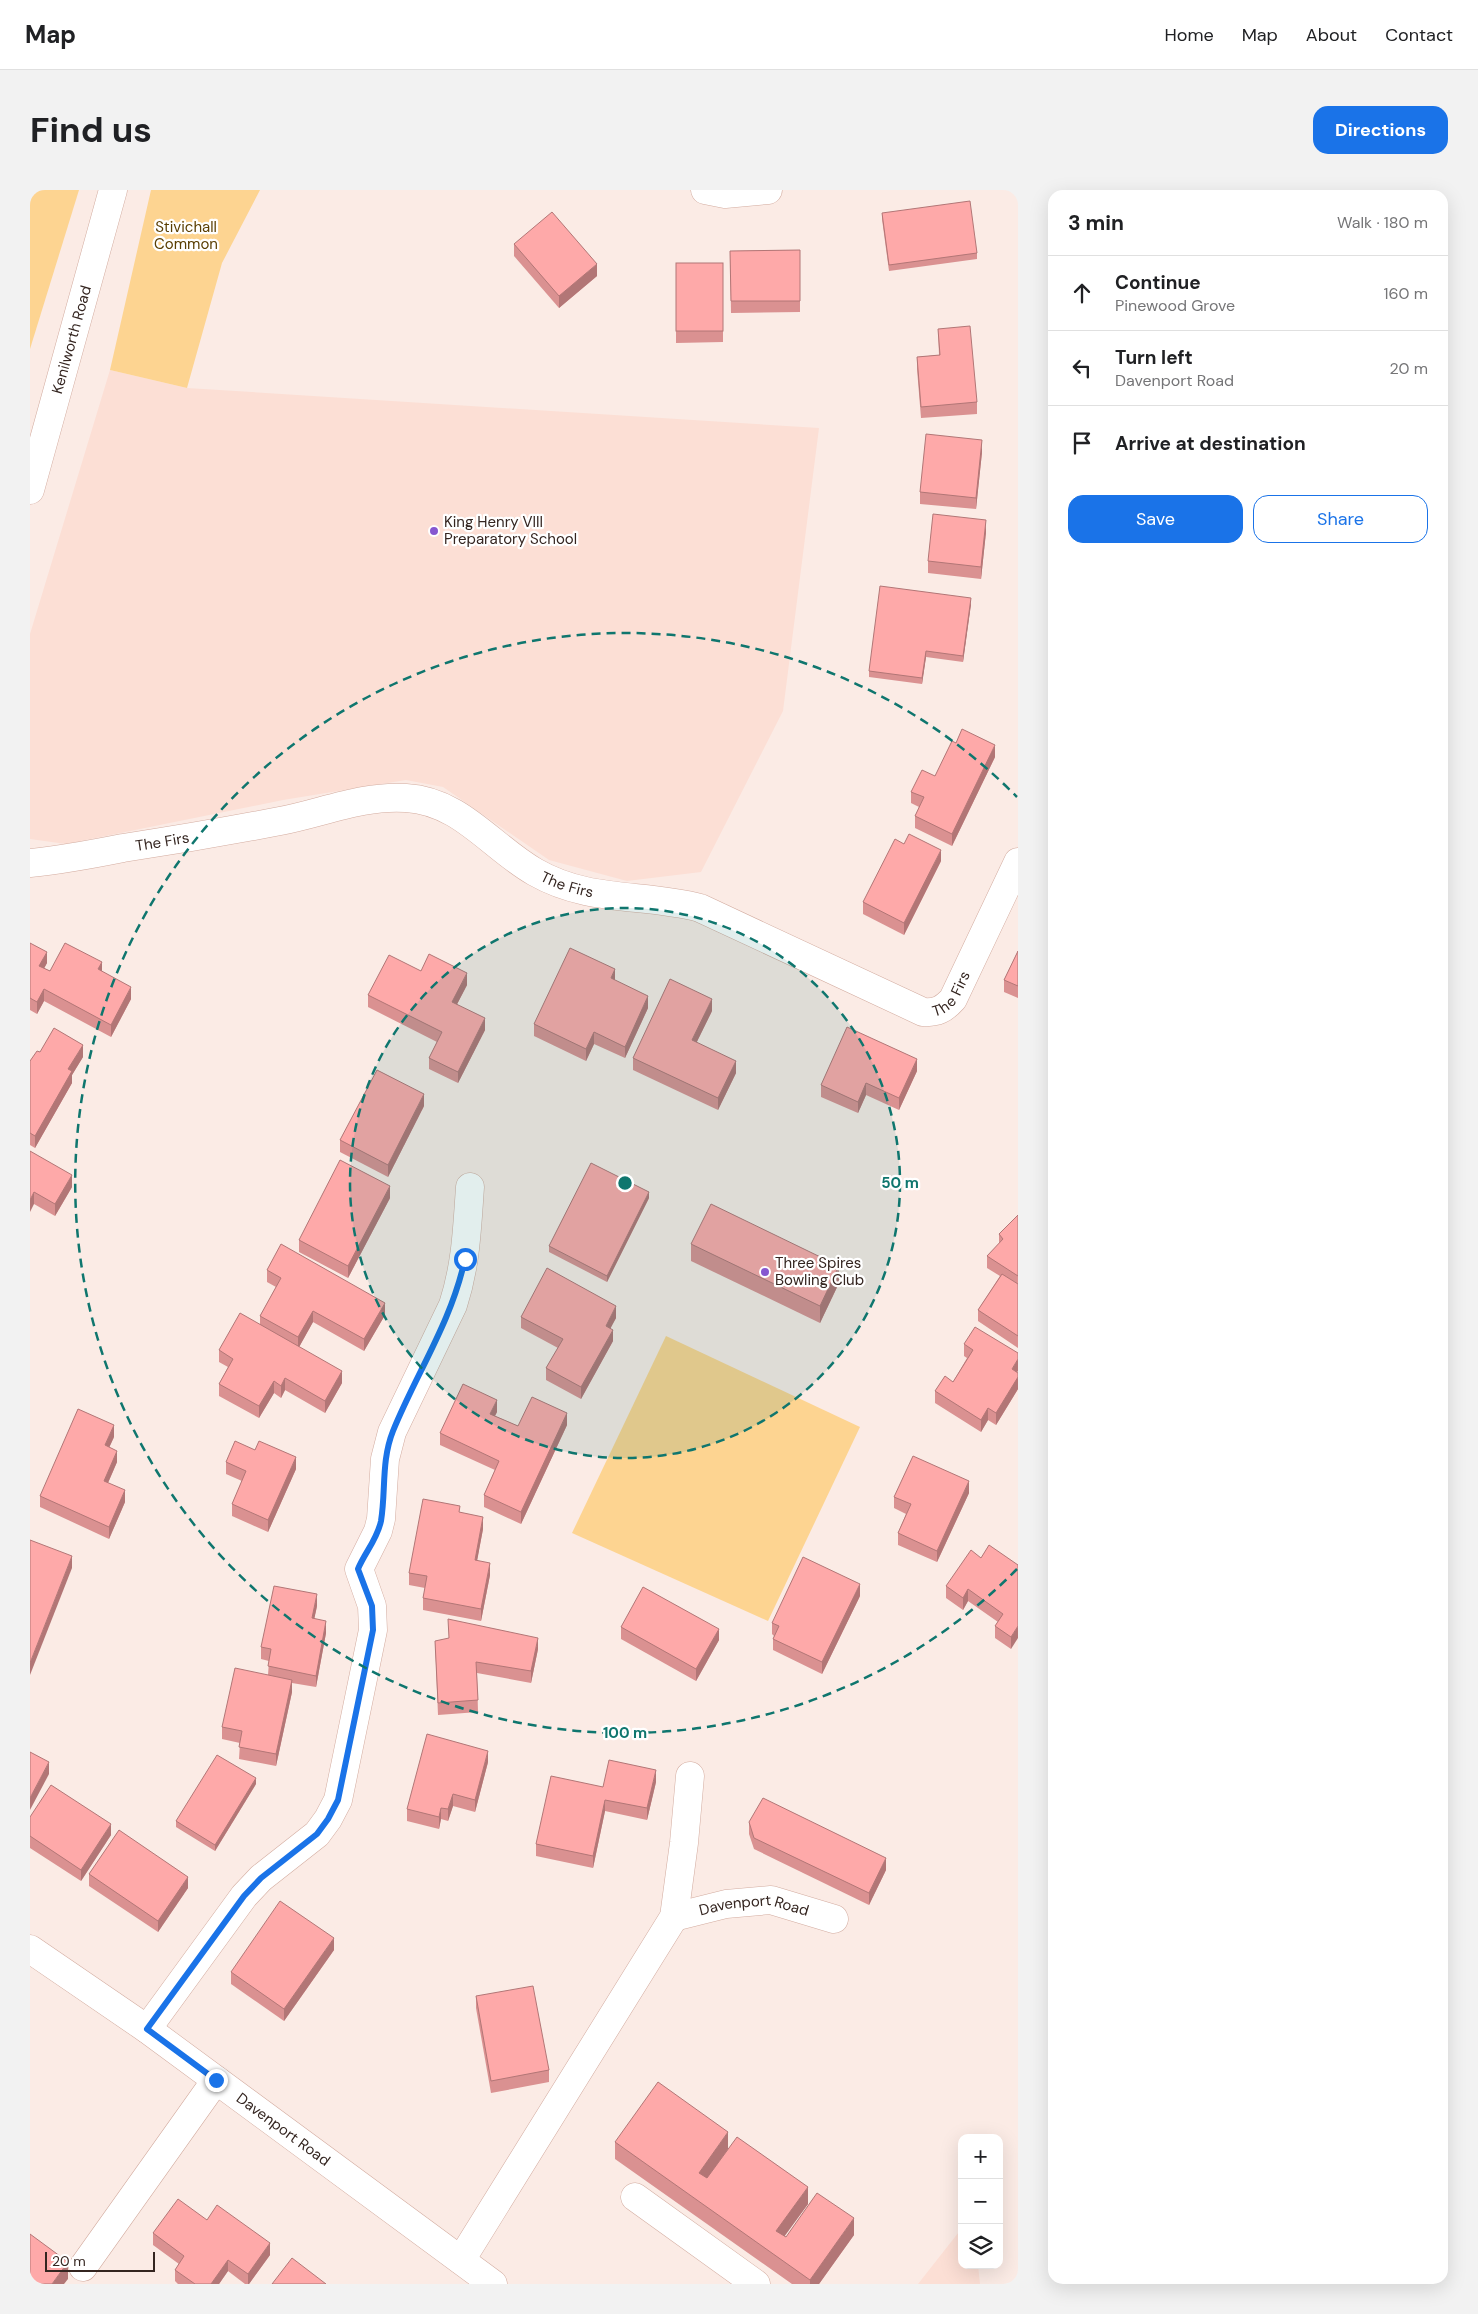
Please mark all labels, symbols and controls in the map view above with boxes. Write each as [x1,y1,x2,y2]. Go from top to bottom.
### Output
text: Map [25,19,76,50]
text: Home [1164,23,1214,47]
text: Map [1242,23,1278,47]
text: About [1306,23,1357,47]
text: Contact [1385,23,1453,47]
button: Directions [1313,106,1448,154]
text: Find us [30,107,152,153]
text: 3 min [1068,209,1124,237]
text: Walk · 180 m [1337,212,1428,233]
park label: Stivichall Common [154,217,218,254]
text: Continue [1115,270,1201,295]
icon: ahead [1068,279,1096,307]
street label: Kenilworth Road [47,283,96,396]
text: 160 m [1384,283,1428,304]
text: Pinewood Grove [1115,295,1235,316]
text: Turn left [1115,345,1193,370]
icon: left [1068,354,1096,382]
text: 20 m [1389,358,1428,379]
text: Davenport Road [1115,370,1234,391]
icon: arrive [1068,429,1096,457]
text: Arrive at destination [1115,431,1306,456]
button: Save [1068,495,1243,543]
button: Share [1253,495,1428,543]
place label: King Henry VIII Preparatory School [444,512,577,549]
marker: King Henry VIII Preparatory School [428,525,440,537]
street label: The Firs [134,828,191,856]
street label: The Firs [537,867,595,902]
street label: The Firs [930,968,975,1022]
text: 50 m [881,1173,919,1193]
centre of rings [616,1174,634,1192]
route start [454,1248,477,1271]
place label: Three Spires Bowling Club [775,1253,864,1290]
marker: Three Spires Bowling Club [759,1266,771,1278]
text: 100 m [603,1723,647,1743]
street label: Davenport Road [697,1890,811,1921]
route end [205,2069,228,2092]
street label: Davenport Road [232,2088,334,2171]
map controls [958,2134,1003,2269]
button: + [958,2134,1003,2179]
button: − [958,2179,1003,2224]
button: layers [958,2224,1003,2269]
scale bar [45,2249,155,2272]
text: 20 m [52,2252,86,2270]

